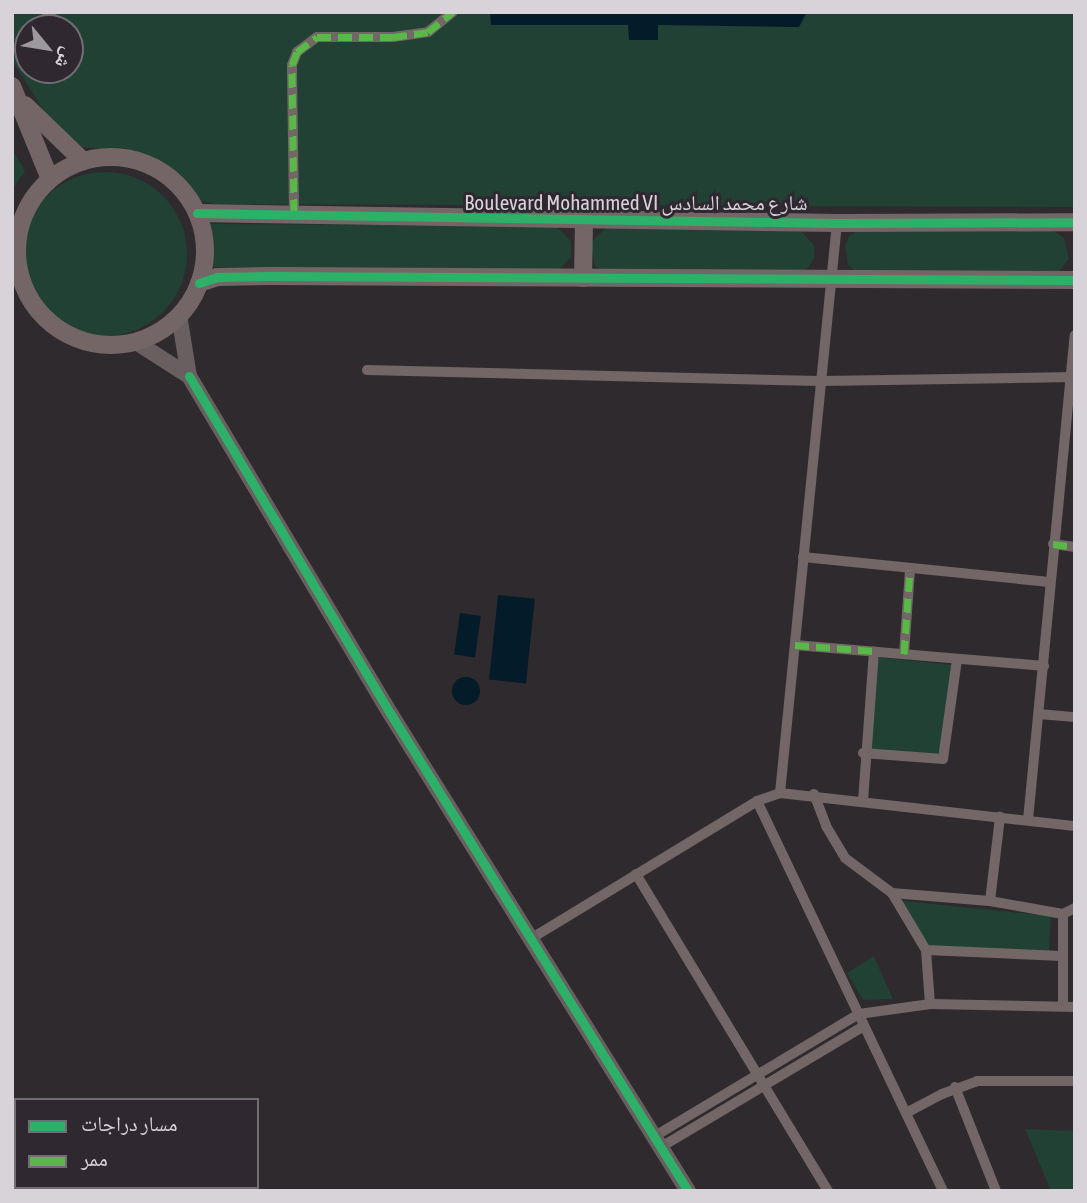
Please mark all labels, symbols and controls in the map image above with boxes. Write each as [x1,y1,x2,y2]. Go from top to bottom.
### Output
north arrow [14,14,84,84]
text: ش [51,44,80,73]
street label: Boulevard Mohammed VI شارع محمد السادس [464,189,808,215]
legend [14,1098,259,1189]
text: مسار دراجات [81,1111,177,1135]
text: ممر [81,1146,108,1170]

